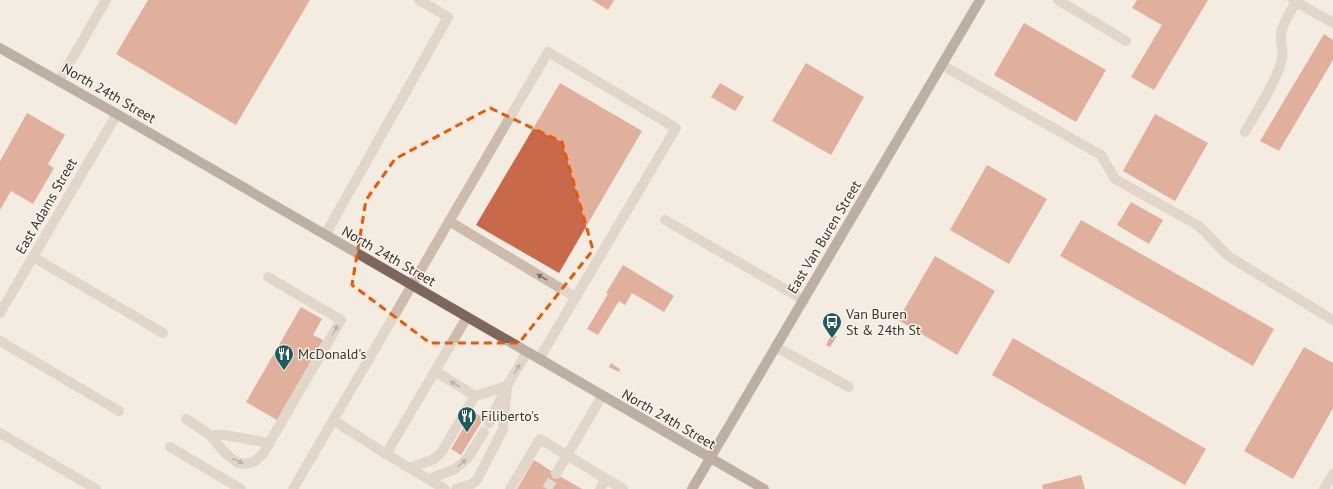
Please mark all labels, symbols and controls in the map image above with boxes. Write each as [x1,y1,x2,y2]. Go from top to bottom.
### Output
street label: North 24th Street [59,59,159,127]
street label: East Adams Street [11,155,81,257]
street label: East Van Buren Street [783,177,865,297]
street label: North 24th Street [339,222,439,290]
one-way arrow [537,273,547,281]
place label: Van Buren St & 24th St [845,305,921,339]
bus stop icon: Van Buren St & 24th St [821,311,843,339]
one-way arrow [331,324,338,336]
restaurant icon: McDonald's [273,343,295,371]
place label: McDonald's [298,345,366,363]
one-way arrow [513,363,520,375]
one-way arrow [449,380,461,387]
street label: North 24th Street [619,385,719,453]
restaurant icon: Filiberto's [456,405,478,433]
place label: Filiberto's [481,407,539,425]
one-way arrow [232,458,244,464]
one-way arrow [457,458,467,467]

